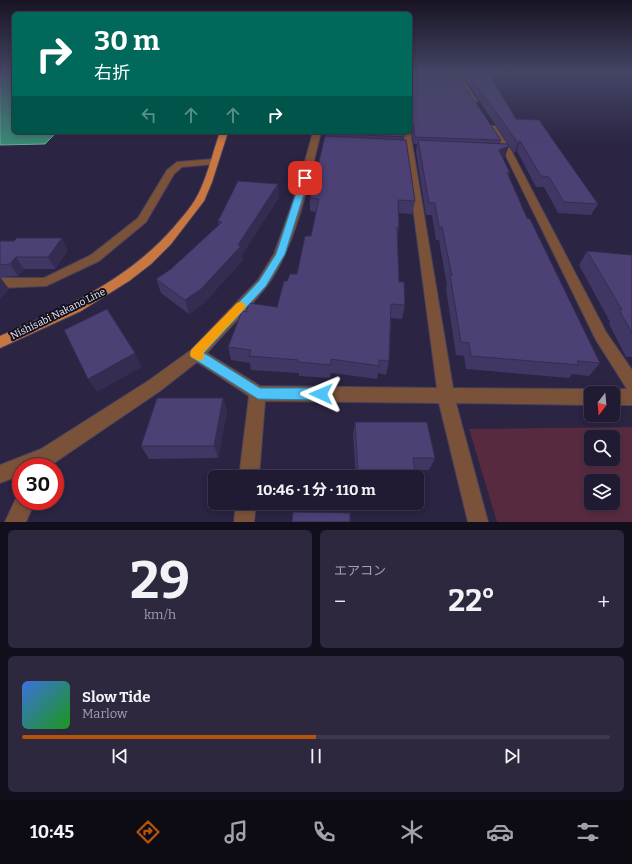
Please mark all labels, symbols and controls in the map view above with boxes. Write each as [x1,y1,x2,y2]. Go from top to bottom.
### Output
text: 30 m [94,24,160,57]
icon: right [28,28,80,80]
text: 右折 [94,62,130,84]
icon: left [138,104,160,126]
icon: ahead [180,104,202,126]
icon: ahead [222,104,244,126]
icon: right [264,104,286,126]
pin [288,161,322,195]
icon: arrive [294,167,316,189]
street label: Nishisabi Nakano Line [9,286,107,342]
position arrow [300,373,342,415]
north arrow [584,386,620,422]
map controls [584,386,620,510]
button: search [584,430,620,466]
speed limit sign: 30 [12,458,64,510]
button: layers [584,474,620,510]
text: 10:46 · 1 分 · 110 m [257,481,375,499]
text: 29 [130,549,190,612]
text: エアコン [334,563,386,578]
text: 22° [448,583,495,619]
text: − [334,588,346,615]
text: + [597,588,610,615]
text: km/h [144,607,176,622]
text: Slow Tide [82,688,150,706]
text: Marlow [82,706,127,721]
icon: previous [109,745,131,767]
icon: pause [305,745,327,767]
icon: next [501,745,523,767]
icon: directions [134,818,162,846]
icon: music [222,818,250,846]
icon: phone [310,818,338,846]
icon: climate [398,818,426,846]
icon: car [486,818,514,846]
icon: filters [574,818,602,846]
text: 10:45 [30,821,74,843]

